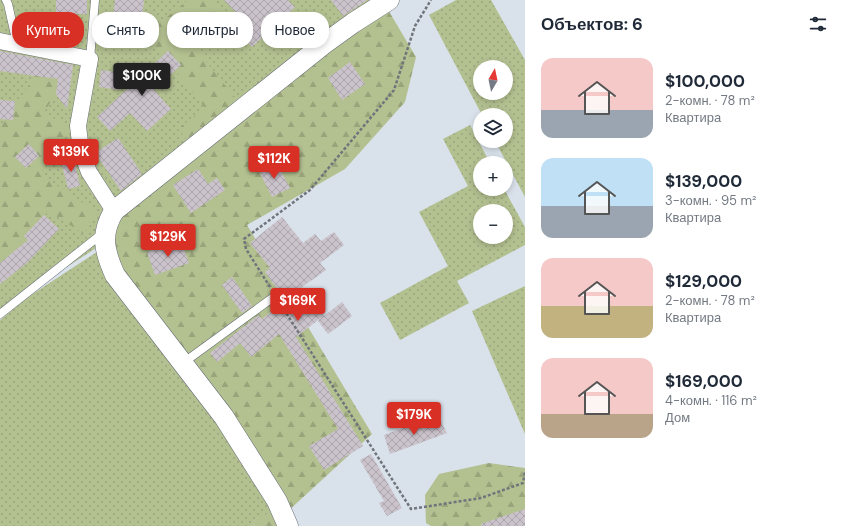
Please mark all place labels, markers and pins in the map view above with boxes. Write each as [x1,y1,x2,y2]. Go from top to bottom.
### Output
pin: $100K [114,63,170,97]
pin: $139K [43,139,99,173]
pin: $112K [246,146,302,180]
pin: $129K [140,224,196,258]
pin: $169K [270,288,326,322]
pin: $179K [386,402,442,436]

